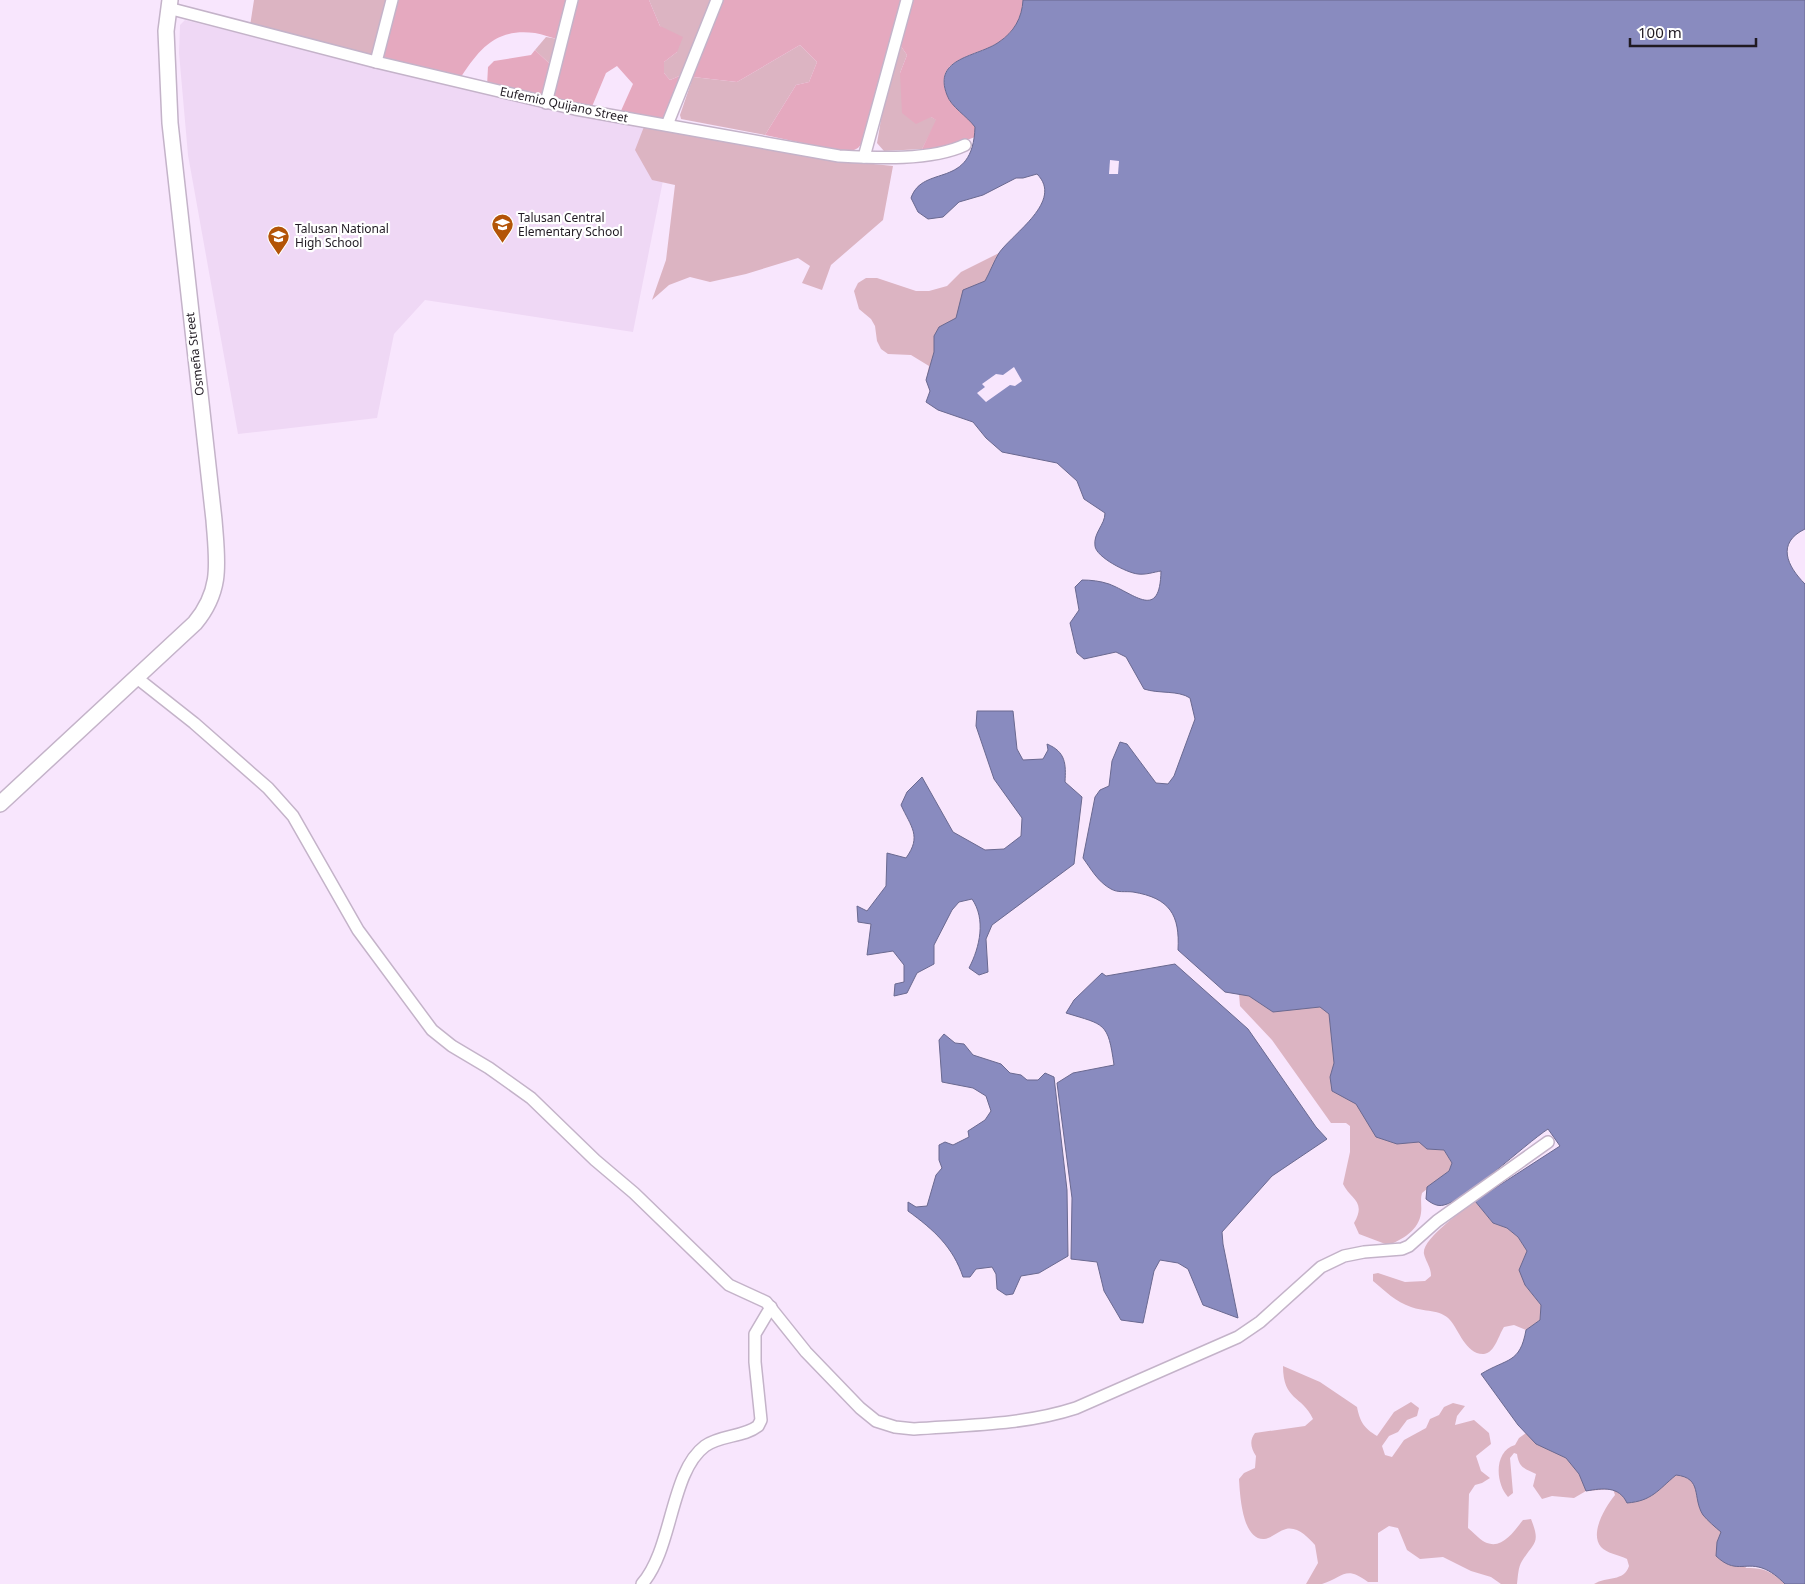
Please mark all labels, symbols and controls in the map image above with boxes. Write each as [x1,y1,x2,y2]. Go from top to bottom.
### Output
scale bar [1630,15,1756,47]
text: 100 m [1638,22,1682,42]
street label: Eufemio Quijano Street [498,83,630,127]
place label: Talusan Central Elementary School [518,209,623,240]
school or university icon: Talusan Central Elementary School [490,213,514,244]
place label: Talusan National High School [295,220,389,251]
school or university icon: Talusan National High School [267,224,291,255]
street label: Osmeña Street [181,311,208,397]

